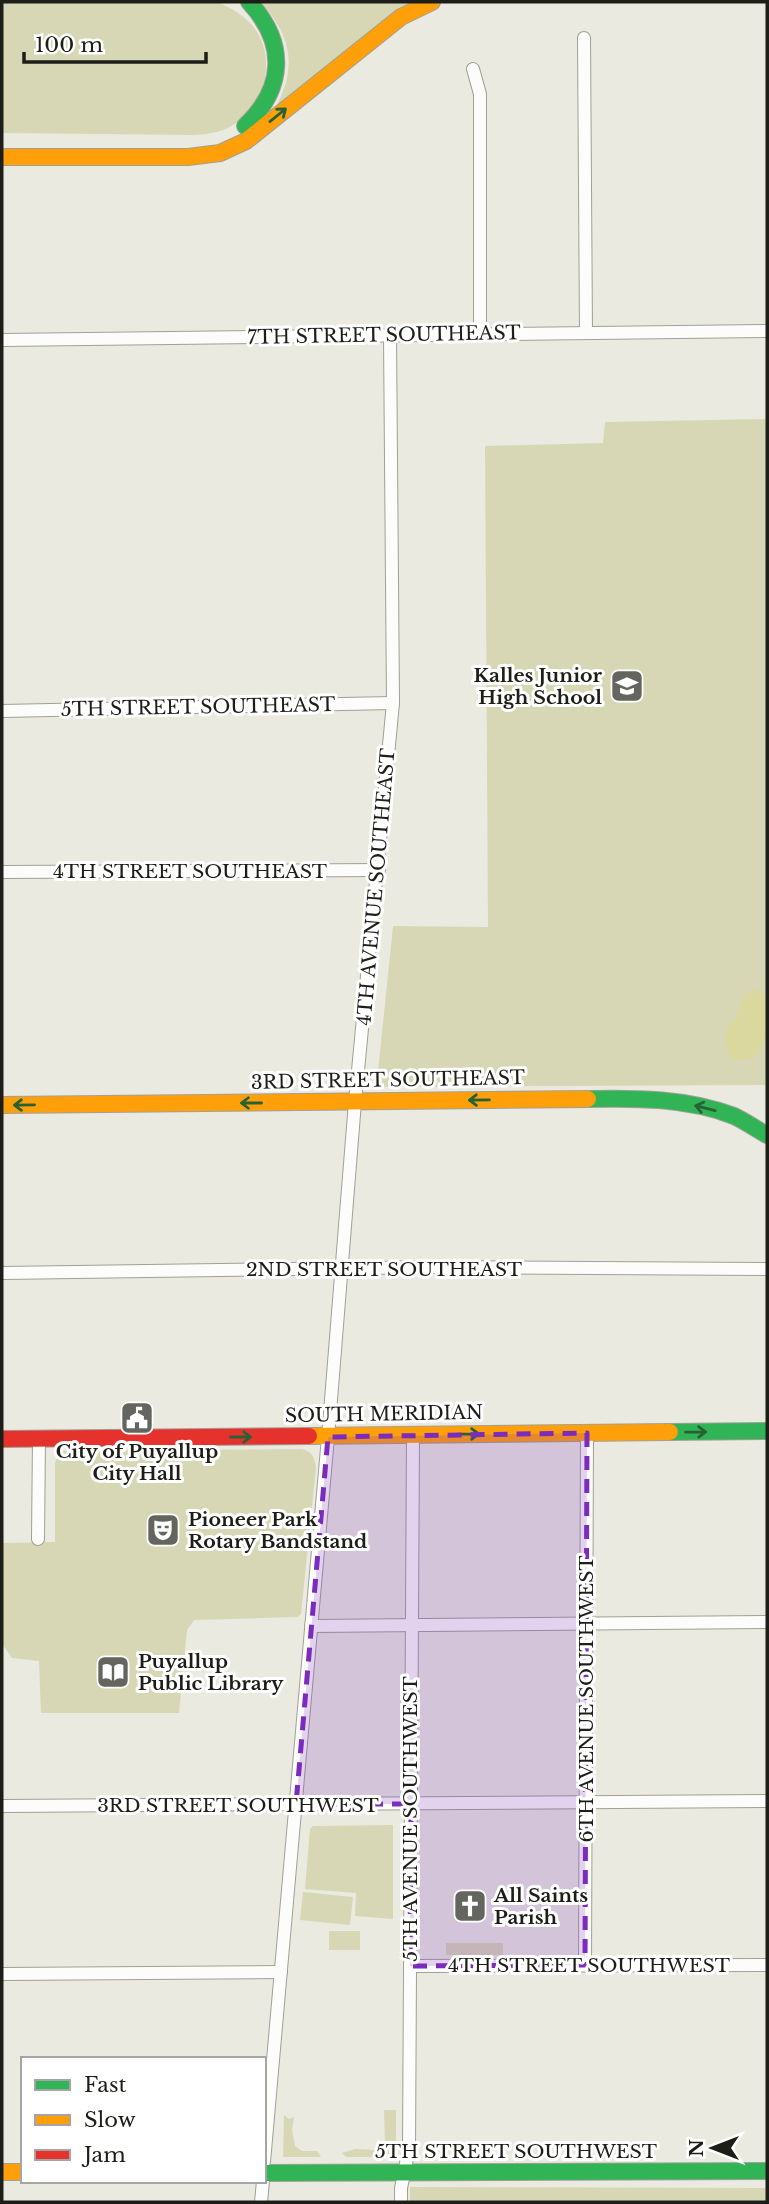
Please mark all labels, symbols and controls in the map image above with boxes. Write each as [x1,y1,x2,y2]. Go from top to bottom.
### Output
scale bar [24,21,206,65]
text: 100 m [35,32,103,58]
one-way arrow [269,107,287,123]
street label: 7TH STREET SOUTHEAST [247,321,521,349]
place label: Kalles Junior High School [473,664,603,709]
school or university icon: Kalles Junior High School [608,667,646,705]
street label: 5TH STREET SOUTHEAST [61,693,335,721]
street label: 4TH AVENUE SOUTHEAST [352,748,400,1026]
street label: 4TH STREET SOUTHEAST [53,860,327,883]
street label: 3RD STREET SOUTHEAST [251,1066,525,1094]
one-way arrow [467,1093,490,1107]
one-way arrow [240,1096,263,1110]
one-way arrow [12,1098,35,1111]
one-way arrow [694,1101,717,1114]
street label: 2ND STREET SOUTHEAST [246,1258,522,1281]
public building icon: City of Puyallup City Hall [118,1399,156,1437]
street label: SOUTH MERIDIAN [285,1401,483,1427]
one-way arrow [685,1425,708,1439]
one-way arrow [457,1427,480,1441]
one-way arrow [230,1430,253,1444]
place label: City of Puyallup City Hall [56,1440,218,1485]
place label: Pioneer Park Rotary Bandstand [188,1508,367,1553]
theatre icon: Pioneer Park Rotary Bandstand [144,1511,182,1549]
street label: 6TH AVENUE SOUTHWEST [575,1555,598,1843]
place label: Puyallup Public Library [138,1650,284,1695]
library icon: Puyallup Public Library [94,1653,132,1691]
street label: 5TH AVENUE SOUTHWEST [399,1676,422,1962]
street label: 3RD STREET SOUTHWEST [97,1794,379,1817]
place label: All Saints Parish [493,1884,588,1929]
church icon: All Saints Parish [451,1887,489,1925]
street label: 4TH STREET SOUTHWEST [448,1954,730,1977]
legend [21,2057,266,2183]
text: Fast [84,2072,126,2098]
text: Slow [84,2107,136,2133]
north arrow [678,2113,748,2183]
text: N [685,2139,708,2157]
street label: 5TH STREET SOUTHWEST [375,2140,657,2163]
text: Jam [81,2142,126,2168]

